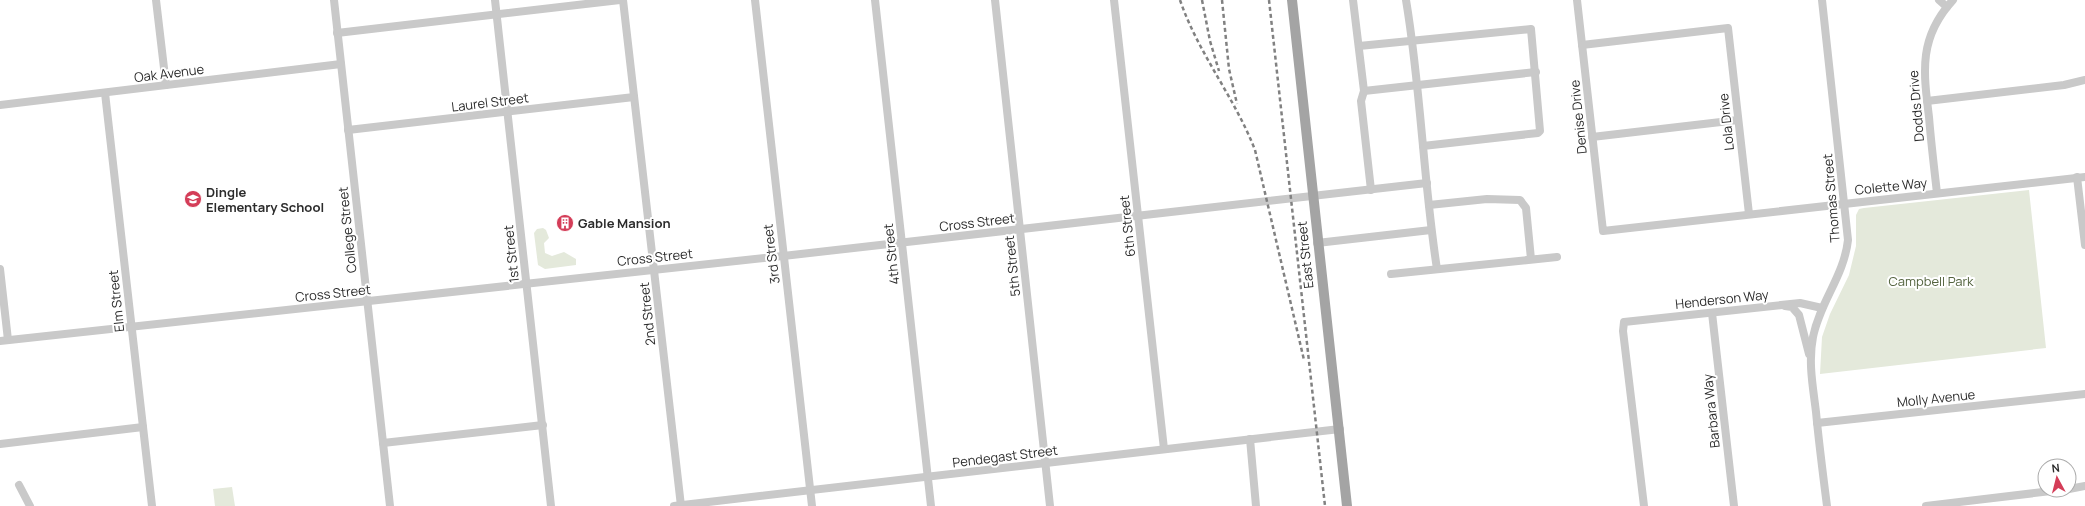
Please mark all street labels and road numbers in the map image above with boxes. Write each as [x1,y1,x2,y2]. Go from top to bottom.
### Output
street label: Oak Avenue [133,60,205,86]
street label: Dodds Drive [1904,69,1928,142]
street label: Denise Drive [1565,79,1591,155]
street label: Laurel Street [450,88,530,116]
street label: Lola Drive [1714,92,1738,152]
street label: Thomas Street [1818,153,1844,243]
street label: Colette Way [1854,173,1928,199]
street label: College Street [334,186,360,274]
street label: 6th Street [1115,194,1139,258]
street label: Cross Street [938,208,1016,236]
street label: East Street [1293,221,1317,289]
street label: 3rd Street [758,223,784,285]
street label: 4th Street [879,223,903,285]
street label: 1st Street [499,224,523,284]
street label: 5th Street [1000,235,1024,297]
street label: Cross Street [616,244,694,270]
street label: Elm Street [104,269,128,333]
street label: Cross Street [294,280,372,306]
street label: 2nd Street [635,281,659,347]
street label: Henderson Way [1674,285,1770,313]
street label: Barbara Way [1698,373,1724,449]
street label: Molly Avenue [1896,385,1976,411]
street label: Pendegast Street [951,441,1059,471]

